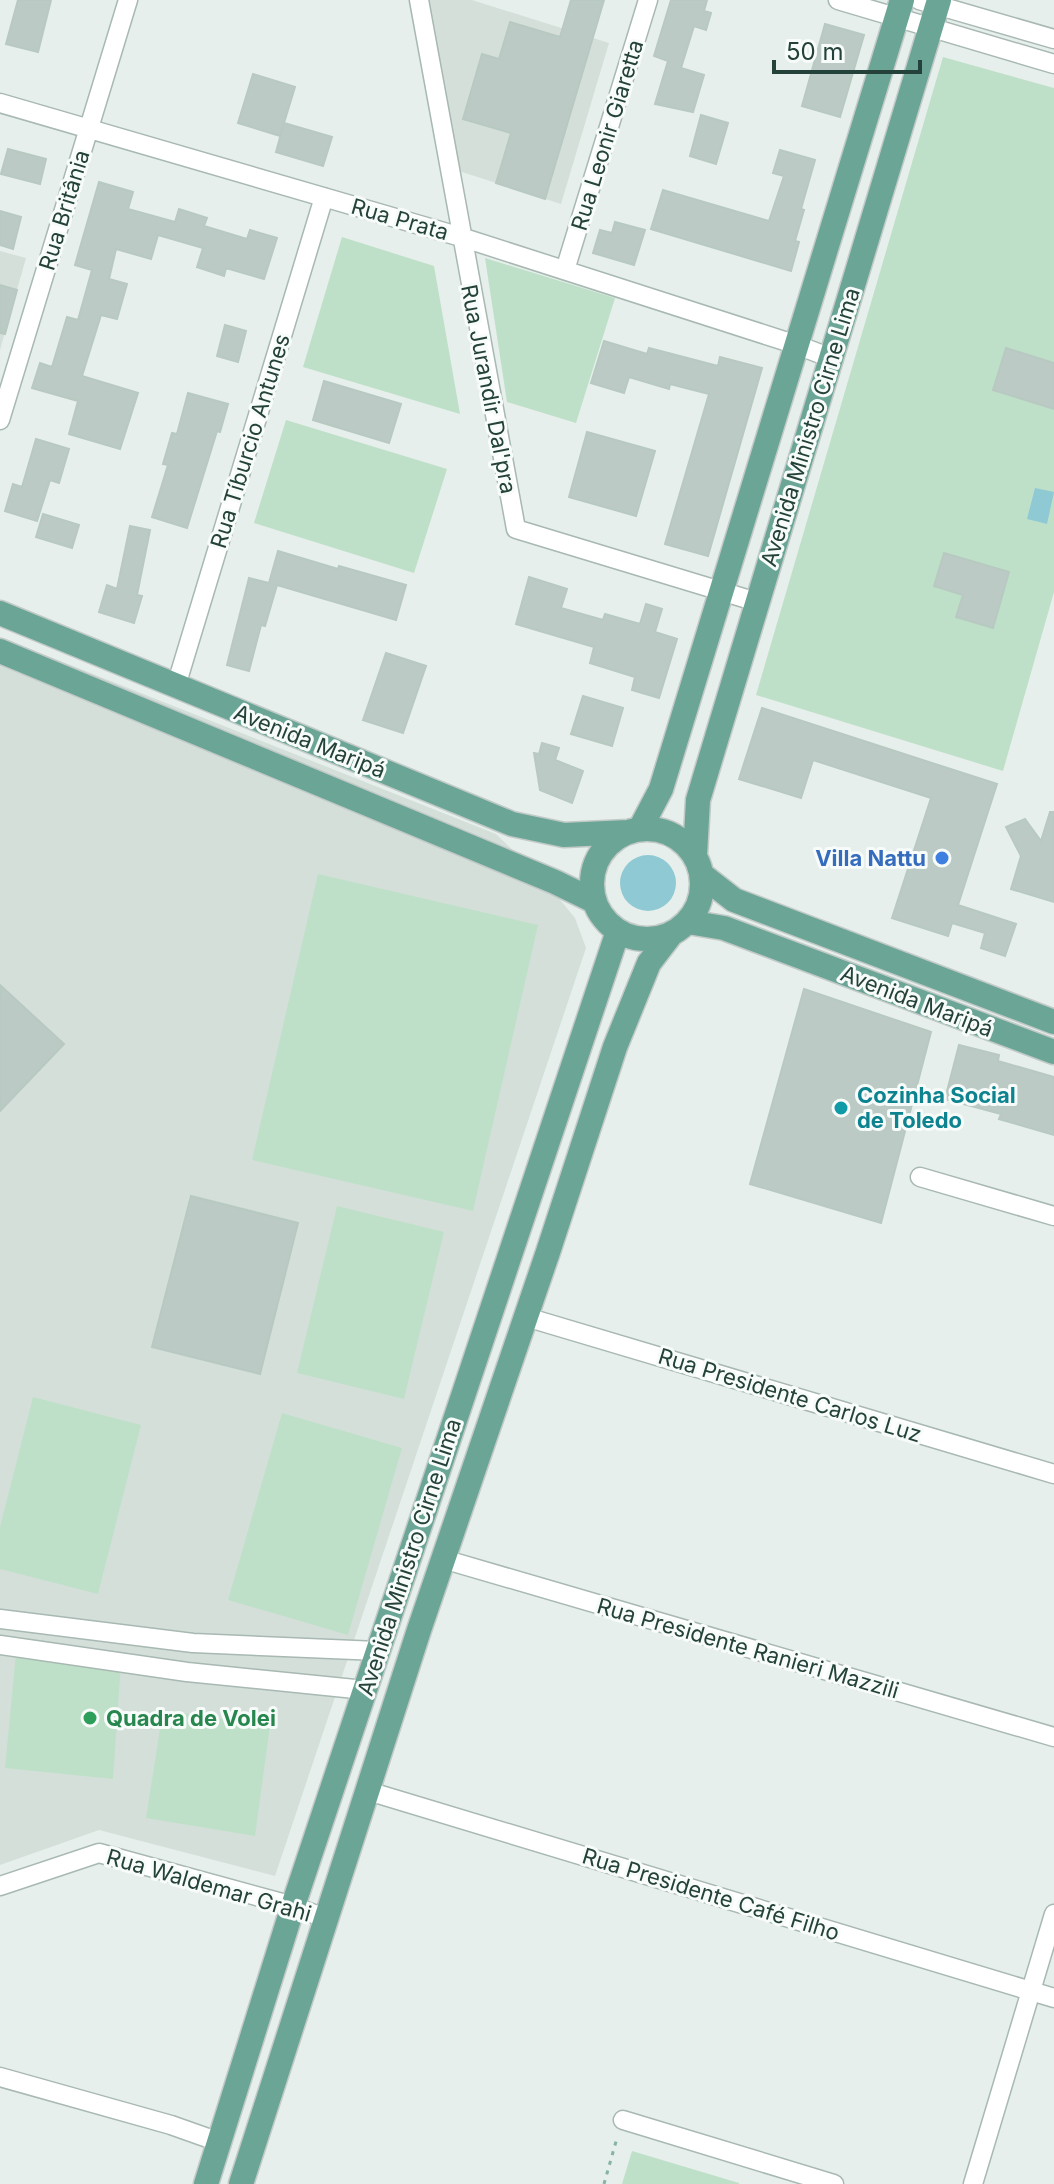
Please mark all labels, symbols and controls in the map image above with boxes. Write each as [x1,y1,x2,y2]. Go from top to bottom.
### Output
scale bar [774,24,920,74]
street label: Rua Leonir Giaretta [566,36,648,234]
text: 50 m [786,37,844,66]
street label: Rua Britânia [33,147,95,273]
street label: Rua Prata [348,193,452,245]
street label: Rua Jurandir Dal'pra [456,282,522,496]
street label: Avenida Ministro Cirne Lima [755,285,865,569]
street label: Rua Tíburcio Antunes [205,331,295,551]
street label: Avenida Maripá [230,699,390,783]
place label: Villa Nattu [815,845,926,871]
marker: Villa Nattu [933,849,951,867]
street label: Avenida Maripá [837,960,997,1042]
place label: Cozinha Social de Toledo [857,1082,1016,1133]
marker: Cozinha Social de Toledo [832,1099,850,1117]
street label: Rua Presidente Carlos Luz [655,1343,925,1447]
street label: Avenida Ministro Cirne Lima [352,1415,466,1699]
street label: Rua Presidente Ranieri Mazzili [594,1592,902,1704]
place label: Quadra de Volei [106,1705,276,1731]
marker: Quadra de Volei [81,1709,99,1727]
street label: Rua Presidente Café Filho [579,1842,843,1946]
street label: Rua Waldemar Grahi [104,1843,314,1927]

